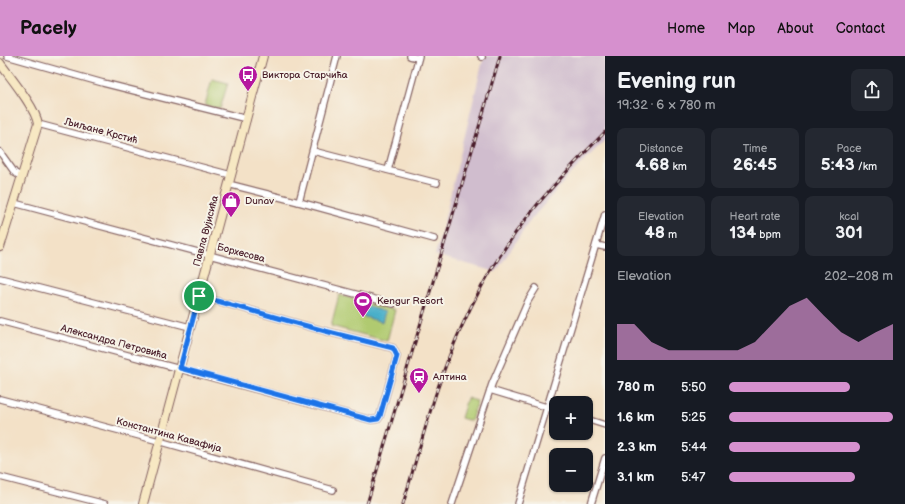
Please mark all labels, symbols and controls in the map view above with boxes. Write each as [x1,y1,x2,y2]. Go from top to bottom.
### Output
text: Pacely [20,17,77,40]
text: Home [667,20,705,37]
text: Map [727,20,755,37]
text: About [777,20,814,37]
text: Contact [836,20,885,37]
bus stop icon: Виктора Старчића [237,64,259,92]
text: Evening run [617,68,736,95]
place label: Виктора Старчића [262,69,348,81]
button: share [851,69,893,111]
text: 19:32 · 6 × 780 m [617,97,715,113]
street label: Љиљане Крстић [62,115,139,147]
text: Distance [639,142,683,155]
text: Time [743,142,767,155]
text: Pace [836,142,862,155]
text: 4.68 [635,155,669,175]
text: 26:45 [733,155,777,175]
text: 5:43 [821,155,855,175]
text: km [669,160,687,173]
text: /km [855,160,877,173]
shop icon: Dunav [220,190,242,218]
street label: Павла Вујисића [191,194,221,268]
place label: Dunav [245,195,274,207]
text: Elevation [638,210,684,223]
text: Heart rate [730,210,780,223]
text: kcal [839,210,859,223]
text: 48 [645,223,665,243]
text: 134 [729,223,756,243]
text: 301 [835,223,863,243]
text: m [665,228,677,241]
text: bpm [756,228,781,241]
street label: Борхесова [216,241,266,265]
text: Elevation [617,268,671,284]
text: 202–208 m [824,268,893,284]
pin [182,279,216,313]
icon: arrive [188,285,210,307]
sports icon: Kengur Resort [352,290,374,318]
place label: Kengur Resort [377,295,443,307]
street label: Александра Петровића [59,322,169,362]
station icon: Алтина [408,366,430,394]
place label: Алтина [432,371,467,383]
text: 780 m [617,379,655,395]
text: 5:50 [681,379,706,395]
map controls [549,396,593,492]
button: + [549,396,593,440]
text: 1.6 km [617,409,655,425]
text: 5:25 [681,409,706,425]
street label: Константина Кавафија [115,415,223,455]
text: 2.3 km [617,439,657,455]
text: 5:44 [681,439,707,455]
button: − [549,448,593,492]
text: 3.1 km [617,469,654,485]
text: 5:47 [681,469,705,485]

